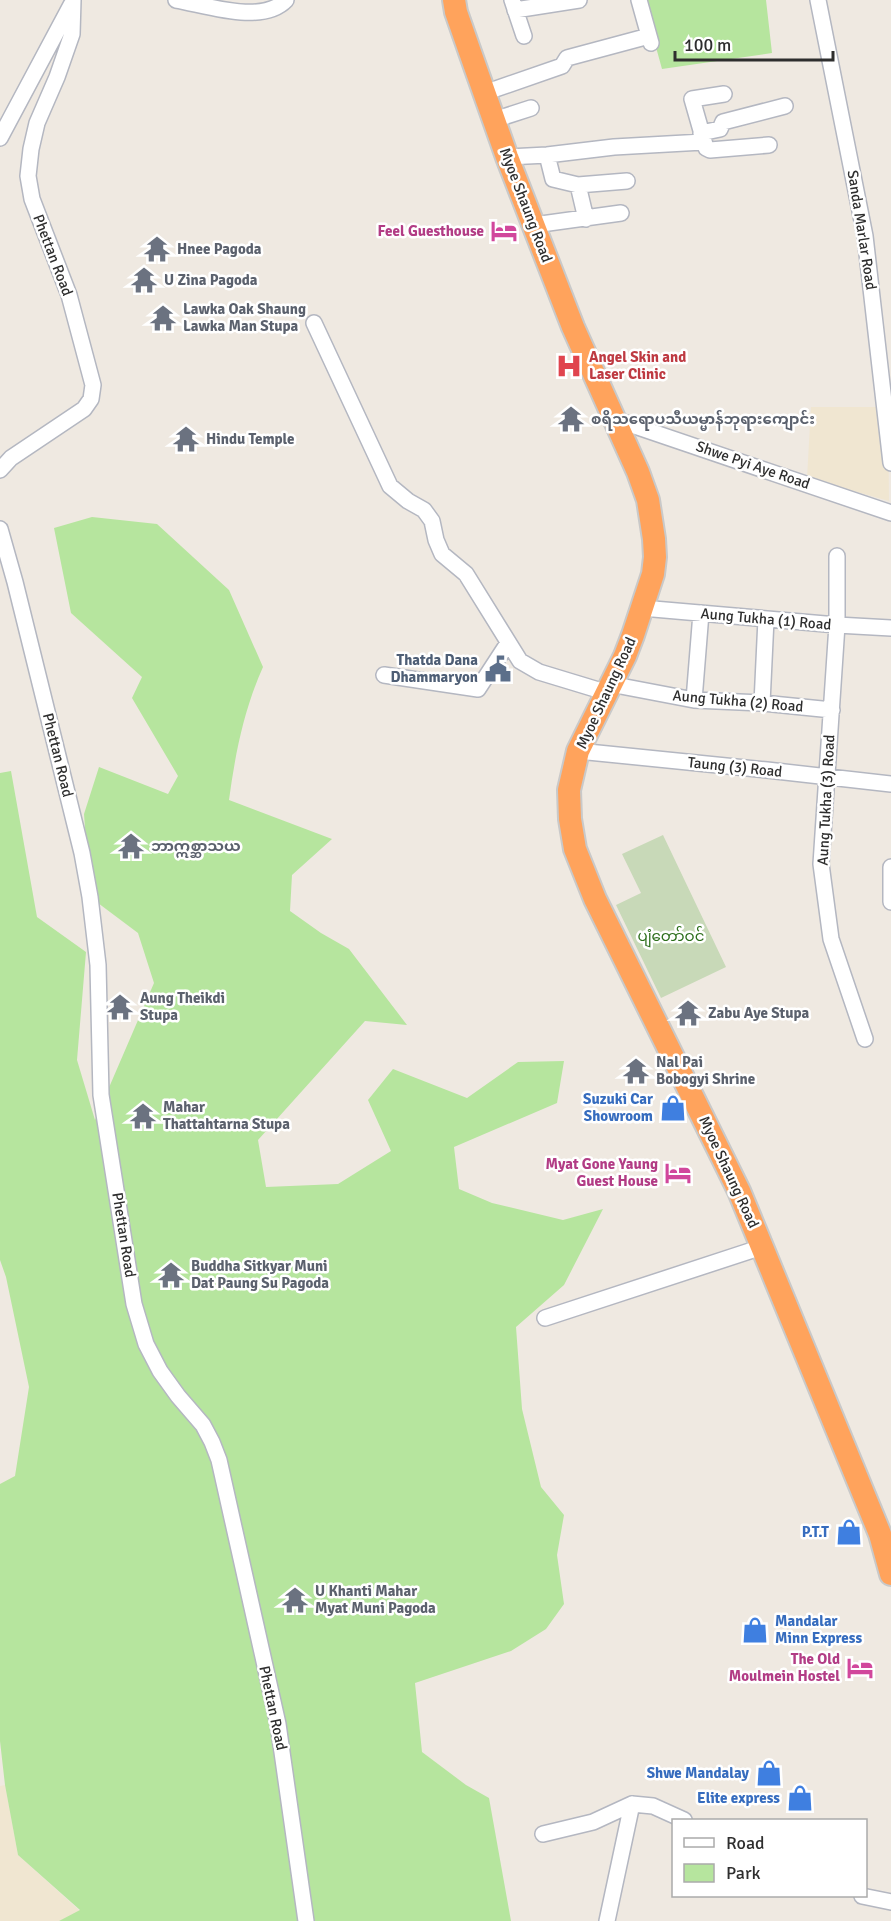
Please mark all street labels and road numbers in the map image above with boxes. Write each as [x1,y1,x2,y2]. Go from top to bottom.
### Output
street label: Myoe Shaung Road [496,145,556,265]
street label: Sanda Marlar Road [844,169,880,291]
street label: Phettan Road [29,212,77,298]
street label: Shwe Pyi Aye Road [694,437,812,493]
street label: Aung Tukha (1) Road [700,604,832,634]
street label: Myoe Shaung Road [572,634,640,752]
street label: Aung Tukha (2) Road [672,686,804,716]
street label: Phettan Road [39,711,77,799]
street label: Aung Tukha (3) Road [814,734,838,866]
street label: Taung (3) Road [687,753,783,781]
street label: Myoe Shaung Road [695,1113,763,1231]
street label: Phettan Road [108,1191,140,1279]
street label: Phettan Road [255,1664,291,1752]

